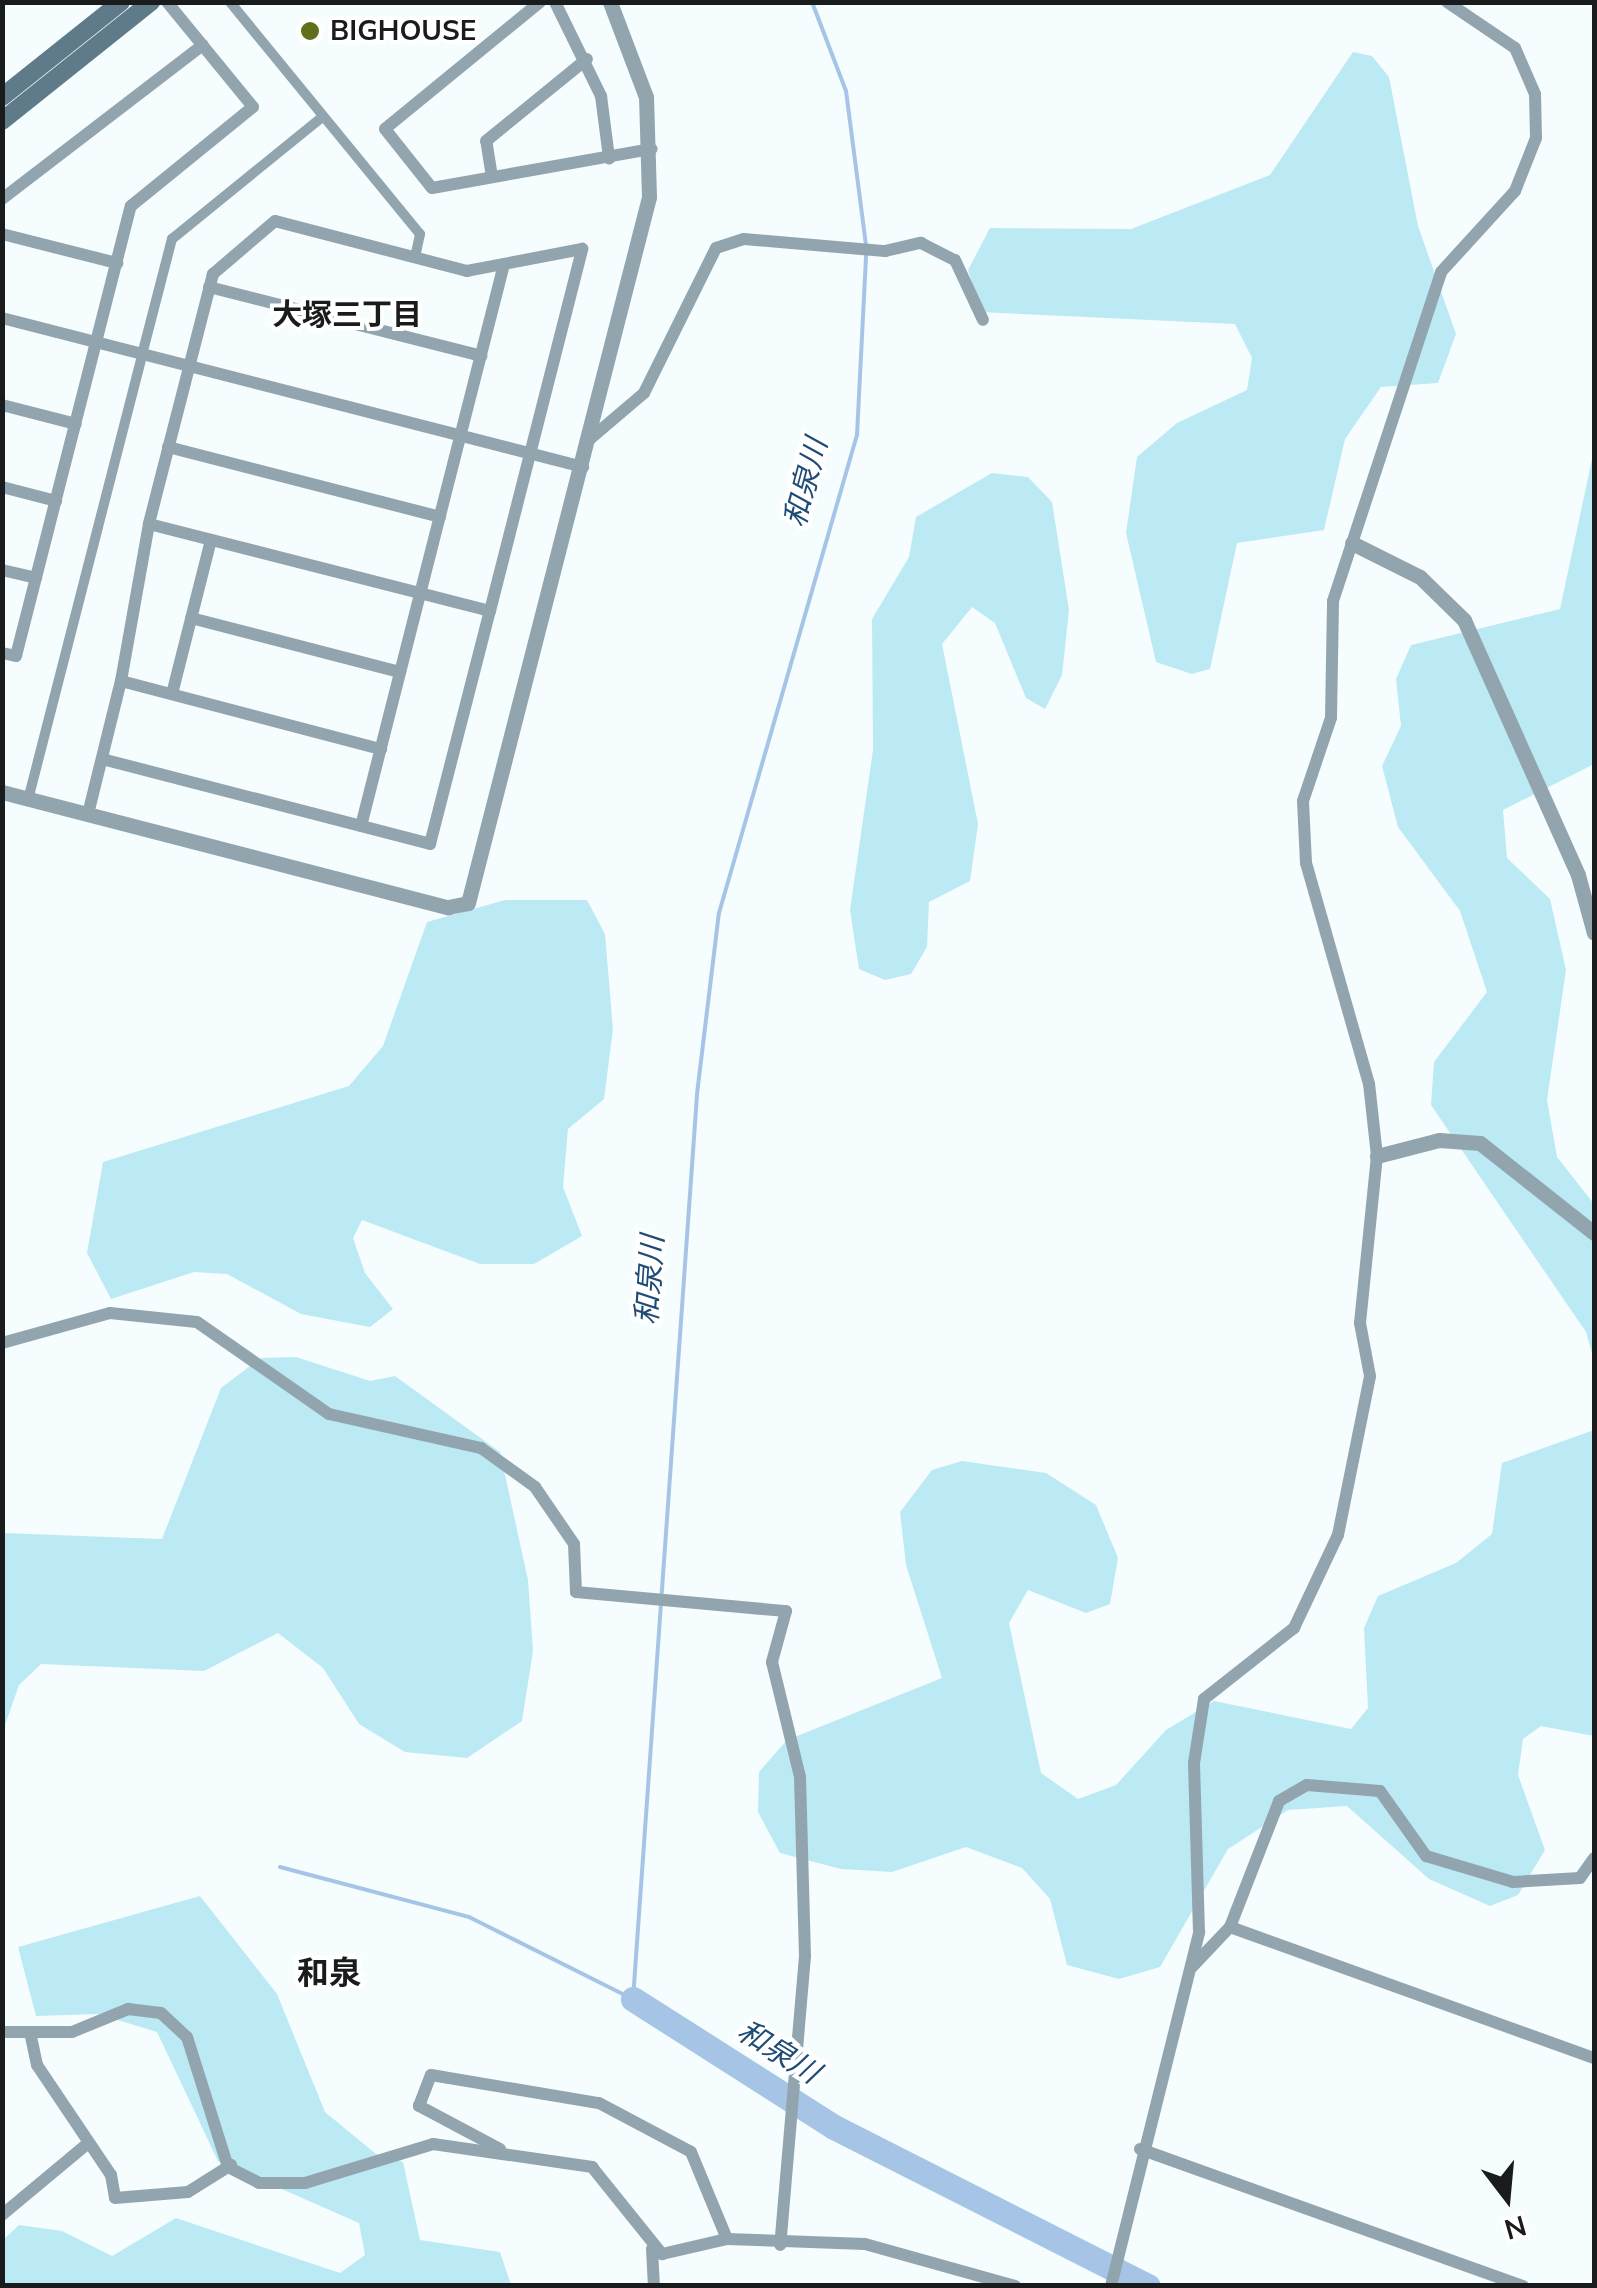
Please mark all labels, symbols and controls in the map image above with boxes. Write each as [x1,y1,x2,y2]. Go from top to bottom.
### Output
place label: BIGHOUSE [330,14,476,48]
marker: BIGHOUSE [299,20,321,42]
district label: 大塚三丁目 [272,298,422,334]
water label: 和泉川 [778,435,836,531]
water label: 和泉川 [630,1234,672,1326]
district label: 和泉 [297,1955,361,1993]
water label: 和泉川 [730,2014,826,2092]
north arrow [1457,2148,1557,2248]
text: N [1500,2206,1531,2248]

